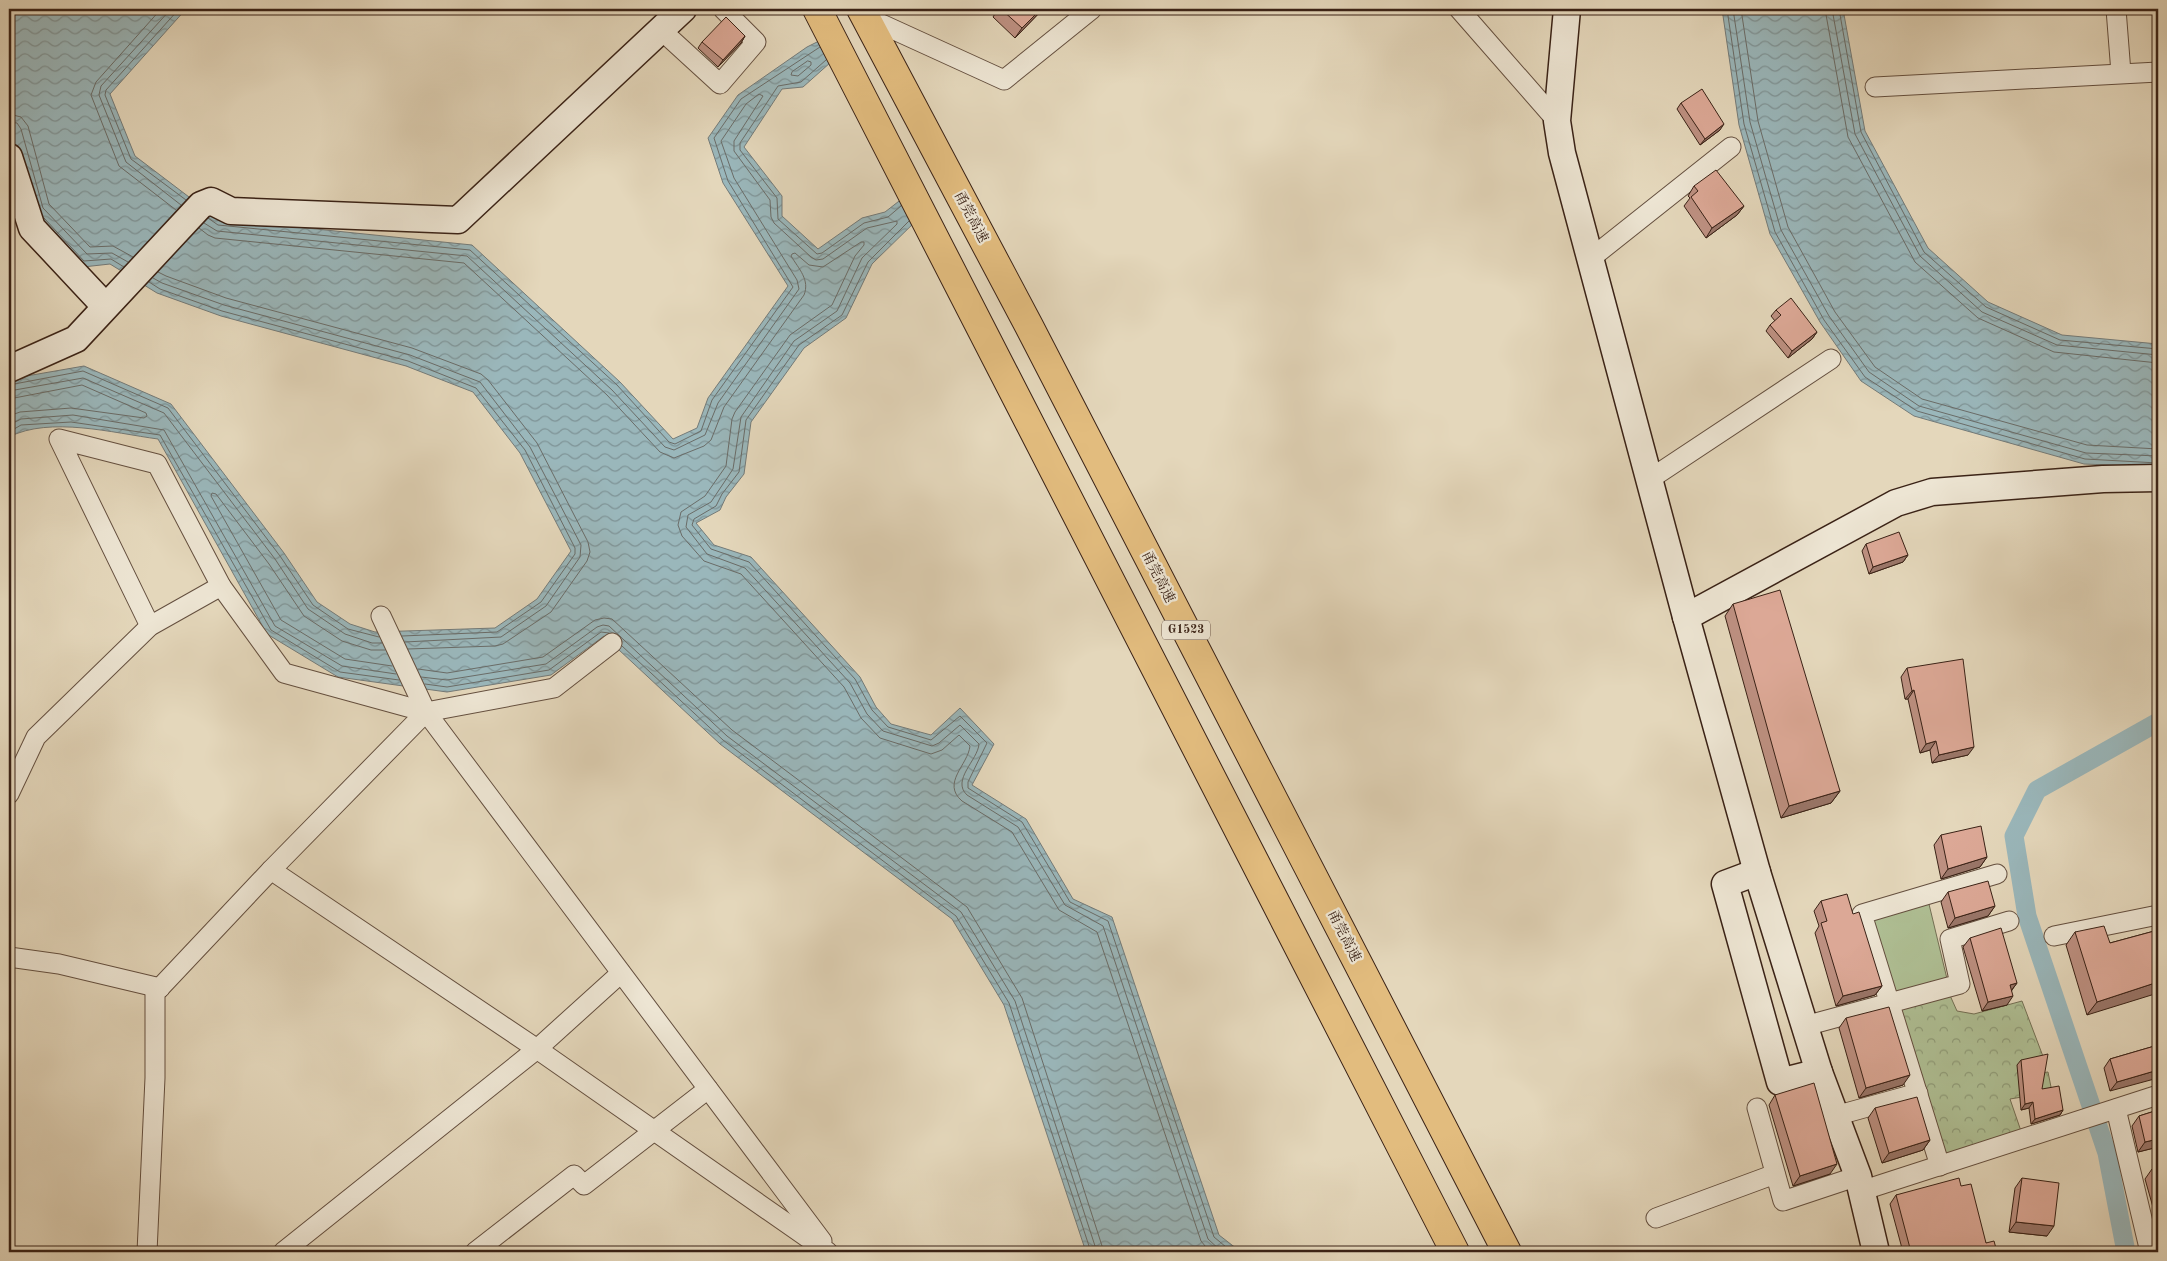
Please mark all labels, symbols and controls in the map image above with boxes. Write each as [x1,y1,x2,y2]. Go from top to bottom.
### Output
street label: 甬莞高速 [952,189,991,245]
street label: 甬莞高速 [1139,548,1178,605]
road number: G1523 [1162,620,1210,640]
street label: 甬莞高速 [1325,907,1364,964]

